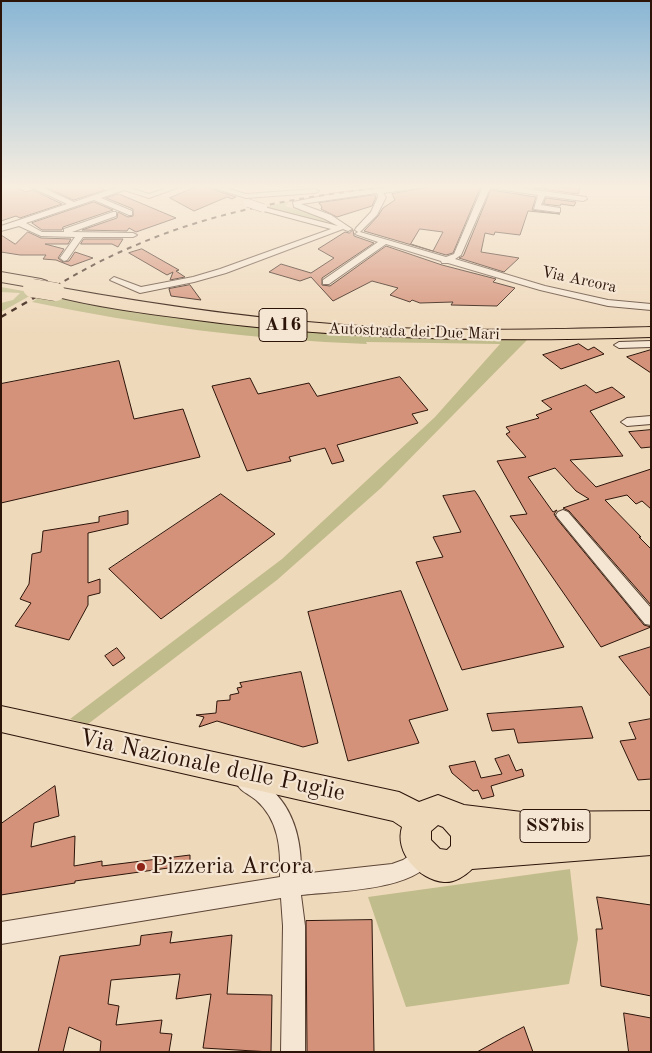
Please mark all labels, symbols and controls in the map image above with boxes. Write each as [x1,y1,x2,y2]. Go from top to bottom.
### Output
street label: Via Arcora [540,263,618,297]
road number: A16 [259,308,307,342]
street label: Autostrada dei Due Mari [328,319,500,345]
street label: Via Nazionale delle Puglie [76,724,348,808]
road number: SS7bis [520,809,590,842]
place label: Pizzeria Arcora [151,853,313,881]
marker: Pizzeria Arcora [135,861,147,873]

